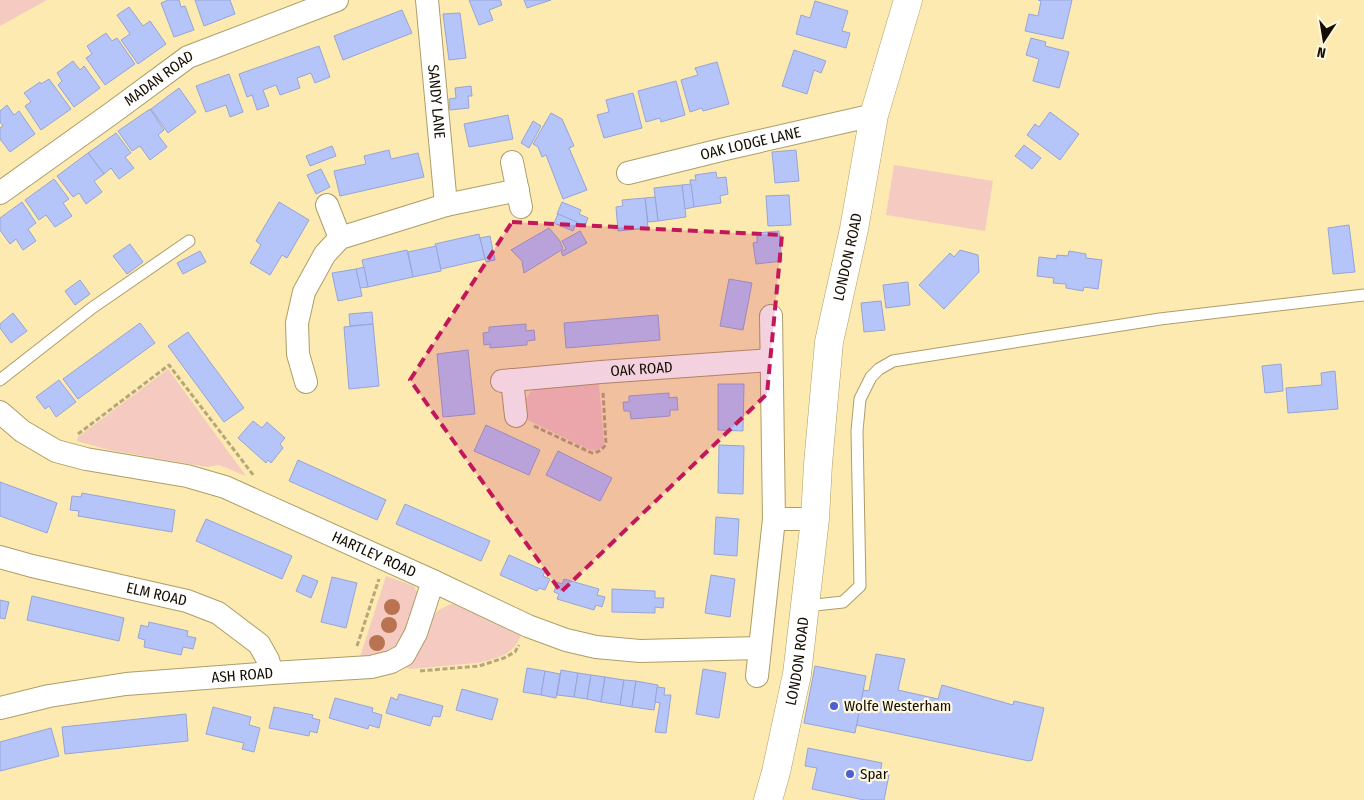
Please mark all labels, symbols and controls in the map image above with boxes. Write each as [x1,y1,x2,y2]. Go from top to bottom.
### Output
north arrow [1299,15,1349,65]
text: N [1316,43,1327,61]
street label: MADAN ROAD [121,47,196,110]
street label: SANDY LANE [424,64,449,139]
street label: OAK LODGE LANE [698,123,802,164]
street label: LONDON ROAD [829,212,866,303]
street label: OAK ROAD [610,358,673,380]
street label: HARTLEY ROAD [329,527,419,581]
street label: ELM ROAD [125,579,189,610]
street label: LONDON ROAD [782,616,813,707]
street label: ASH ROAD [211,664,274,687]
place label: Wolfe Westerham [844,697,951,715]
marker: Wolfe Westerham [828,700,840,712]
place label: Spar [860,765,889,783]
marker: Spar [844,768,856,780]

